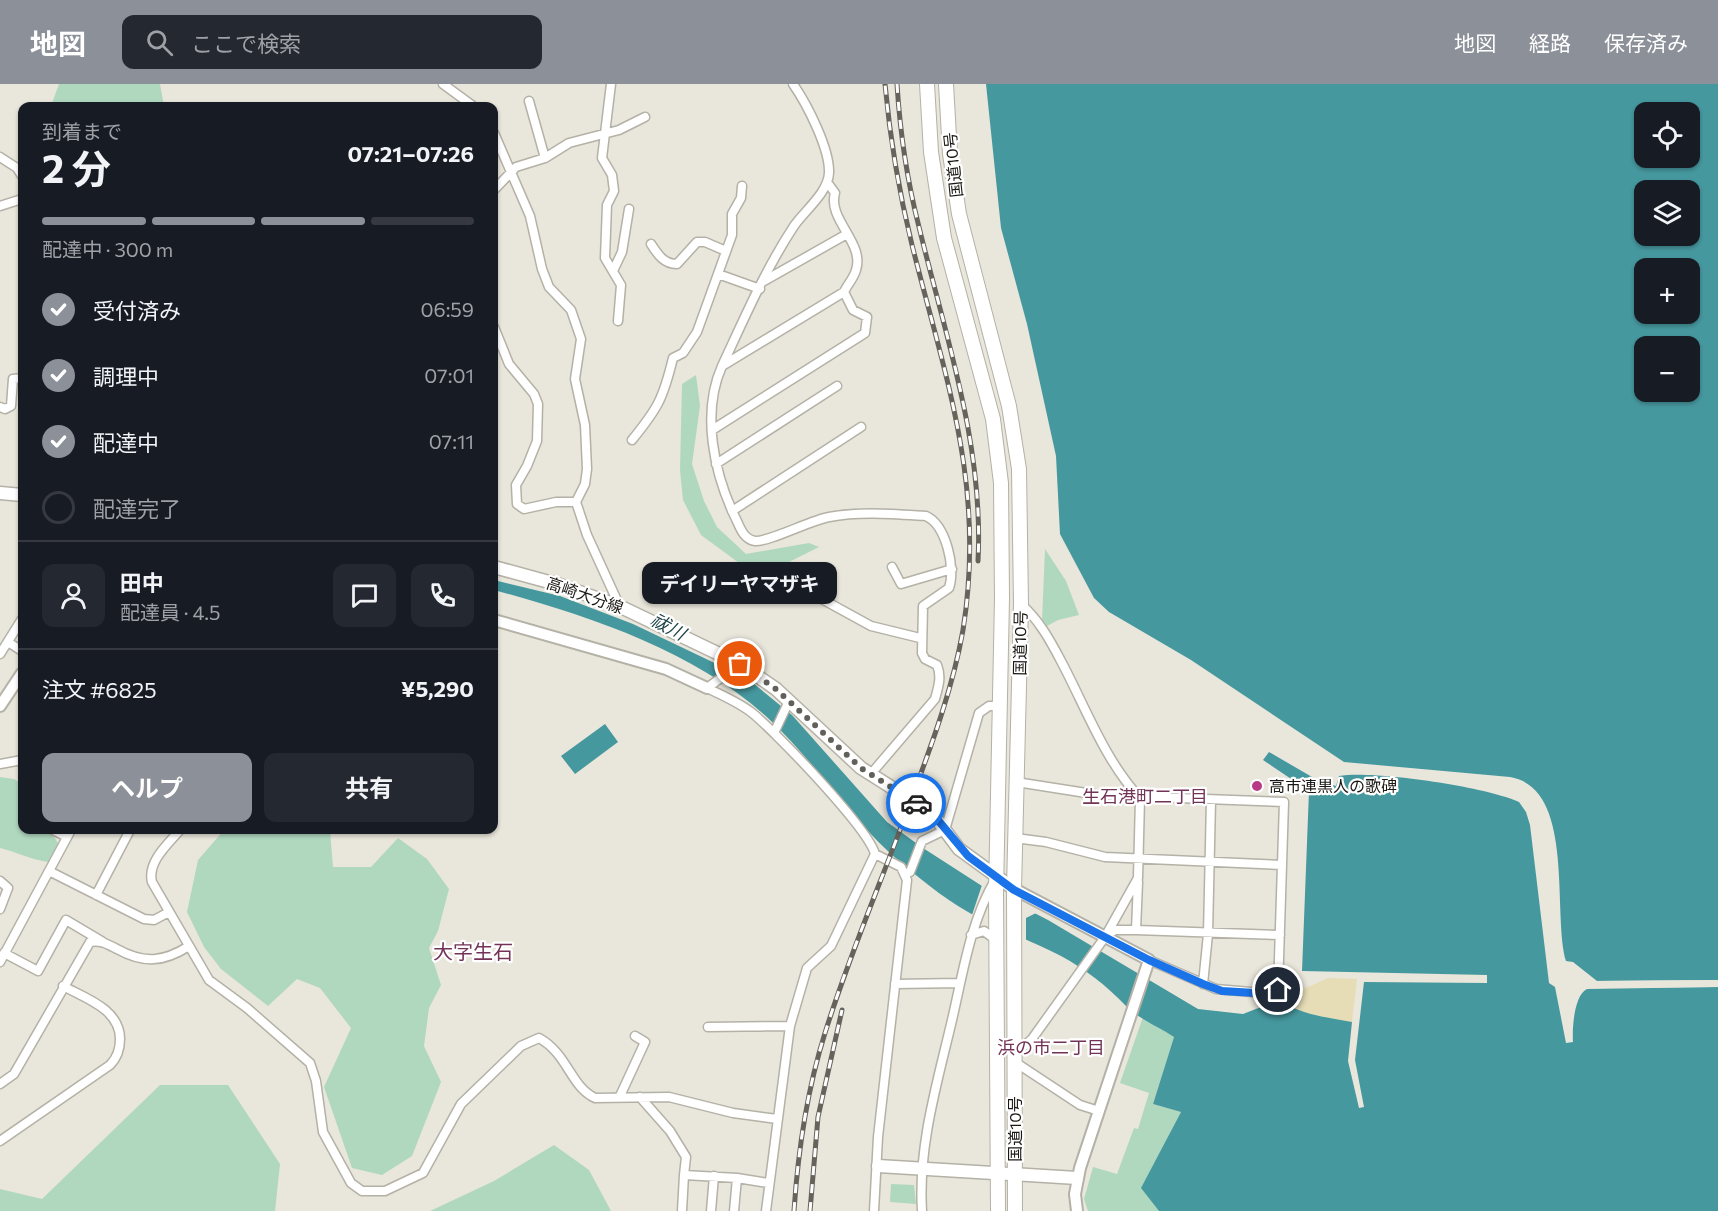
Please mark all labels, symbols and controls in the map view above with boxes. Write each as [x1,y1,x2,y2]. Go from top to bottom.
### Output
search box [122,15,542,69]
text: 地図 [30,26,86,60]
icon: search [143,26,176,59]
text: ここで検索 [191,30,301,57]
text: 地図 [1454,30,1496,55]
text: 経路 [1529,30,1571,55]
text: 保存済み [1604,30,1688,55]
map controls [1634,102,1700,402]
button: locate [1634,102,1700,168]
text: 到着まで [42,119,122,143]
street label: 国道10号 [940,132,965,199]
text: 07:21–07:26 [347,140,474,167]
text: 2 分 [42,143,111,191]
button: layers [1634,180,1700,246]
text: 配達中 · 300 m [42,237,173,261]
button: + [1634,258,1700,324]
icon: check [42,293,75,326]
text: 受付済み [93,297,181,324]
text: 06:59 [420,297,474,321]
button: − [1634,336,1700,402]
icon: check [42,359,75,392]
text: 調理中 [93,363,159,390]
text: 07:01 [424,363,474,387]
icon: check [42,425,75,458]
text: 配達中 [93,429,159,456]
text: 07:11 [429,429,474,453]
text: 配達完了 [93,495,181,522]
callout: デイリーヤマザキ [642,562,837,604]
button: person [42,564,105,627]
button: chat [333,564,396,627]
button: phone [411,564,474,627]
text: 田中 [120,569,164,596]
text: デイリーヤマザキ [660,571,820,595]
street label: 高崎大分線 [544,573,626,617]
text: 配達員 · 4.5 [120,600,220,624]
water label: 祓川 [647,608,691,645]
street label: 国道10号 [1009,610,1030,676]
pin [714,638,765,689]
icon: bag [723,647,756,680]
text: ¥5,290 [401,675,474,702]
text: 注文 #6825 [42,676,157,703]
button: ヘルプ [42,753,252,822]
button: 共有 [264,753,474,822]
courier [886,773,946,833]
place label: 高市連黒人の歌碑 [1269,776,1397,795]
marker: 高市連黒人の歌碑 [1250,779,1264,793]
district label: 生石港町二丁目 [1082,785,1208,807]
icon: car [900,787,933,820]
district label: 大字生石 [433,939,513,963]
pin [1252,964,1303,1015]
icon: home [1261,973,1294,1006]
district label: 浜の市二丁目 [997,1036,1105,1058]
street label: 国道10号 [1005,1096,1024,1162]

